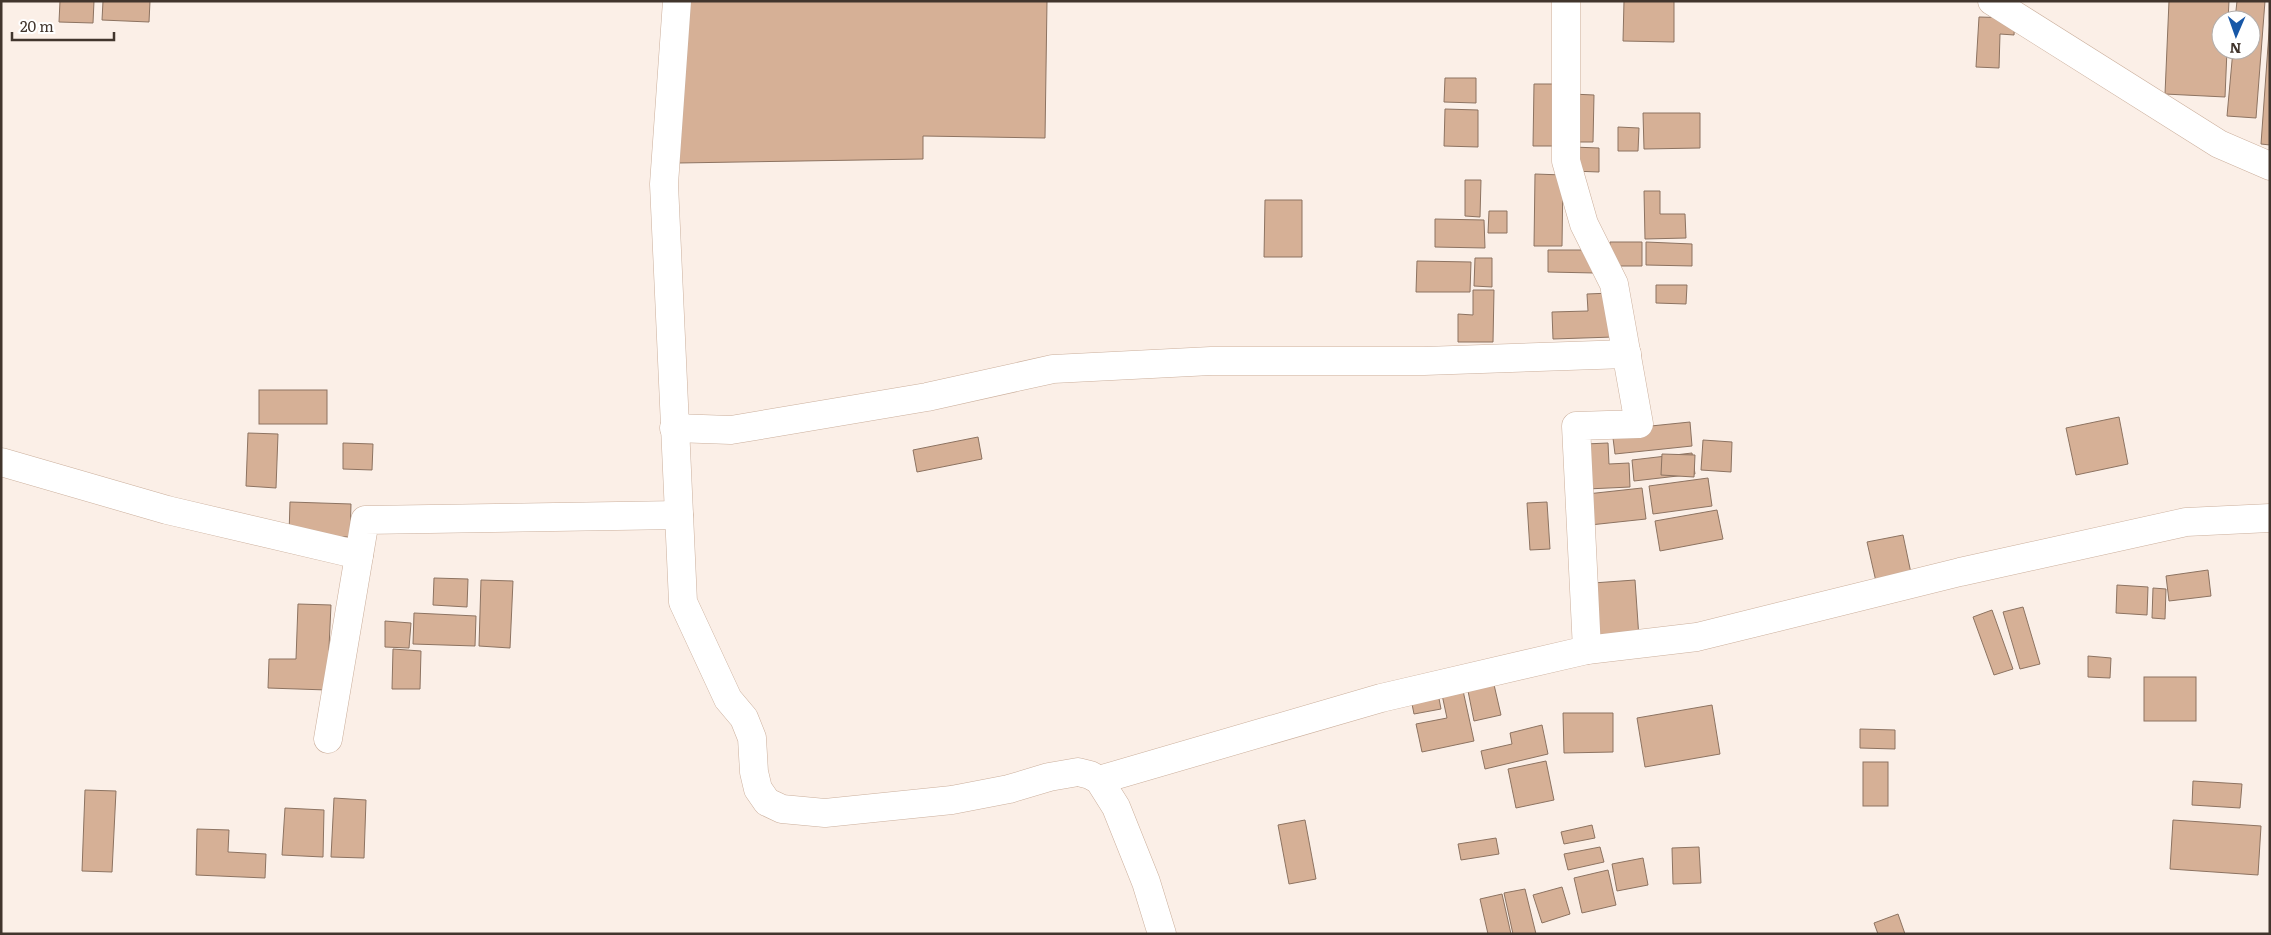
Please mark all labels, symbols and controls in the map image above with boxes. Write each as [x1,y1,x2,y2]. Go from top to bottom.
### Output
scale bar [12,10,115,42]
north arrow [2211,10,2261,60]
text: 20 m [20,14,54,37]
text: N [2229,39,2242,59]

